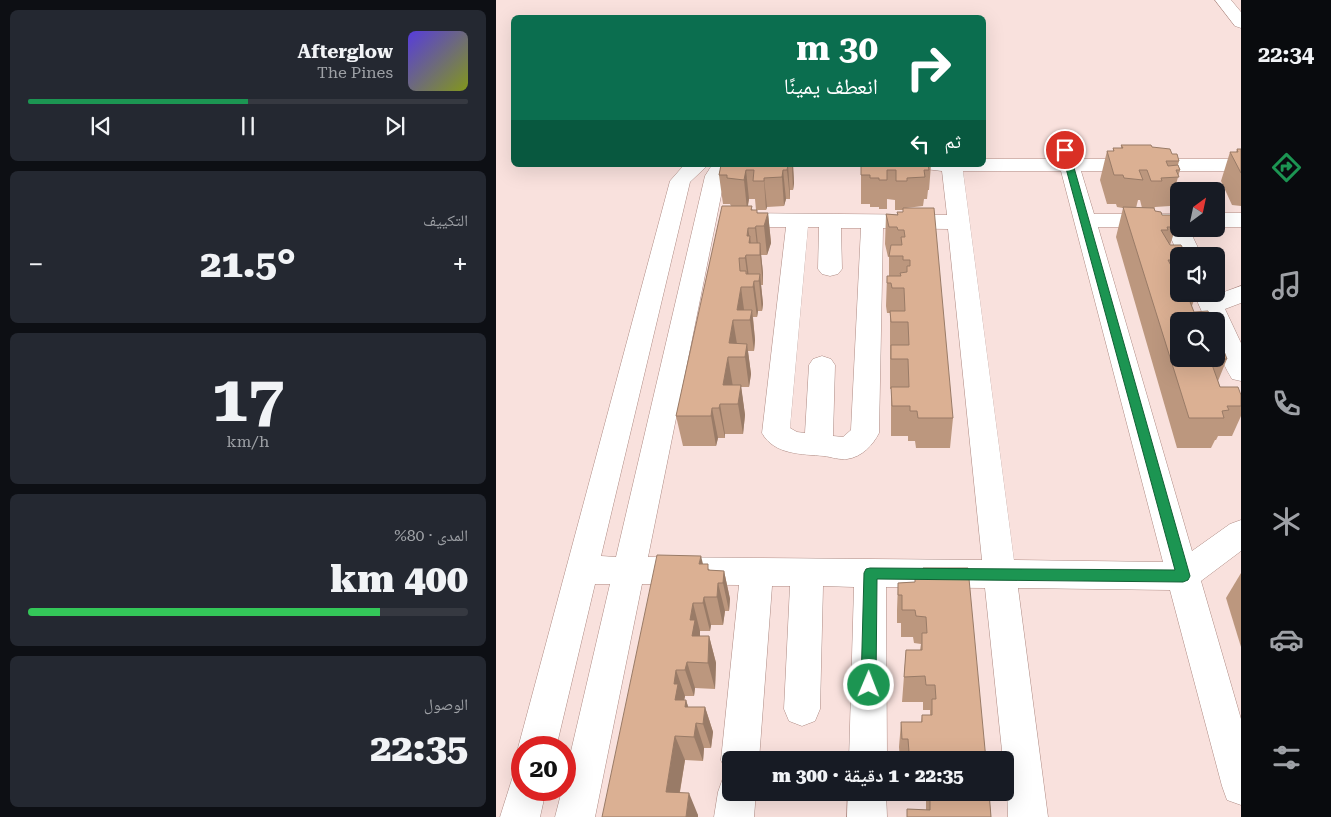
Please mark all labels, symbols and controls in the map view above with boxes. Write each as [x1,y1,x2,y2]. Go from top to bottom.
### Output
text: 30 m [796,28,878,69]
icon: right [896,35,961,100]
text: Afterglow [297,40,393,63]
text: 22:34 [1258,42,1314,67]
text: The Pines [317,63,393,82]
text: انعطف يمينًا [784,74,878,99]
icon: previous [87,112,115,140]
icon: pause [234,112,262,140]
icon: next [381,112,409,140]
pin [1044,129,1086,171]
icon: left [906,130,934,158]
text: ثم [944,130,961,153]
icon: arrive [1051,136,1079,164]
icon: directions [1269,150,1304,185]
north arrow [1170,182,1225,238]
map controls [1170,182,1225,367]
text: التكييف [423,211,468,230]
text: 21.5° [200,242,296,286]
button: sound [1170,247,1225,302]
text: − [28,248,44,281]
text: + [452,248,468,281]
icon: music [1269,268,1304,303]
button: search [1170,312,1225,367]
text: 17 [212,361,284,437]
icon: phone [1269,386,1304,421]
text: km/h [227,432,269,451]
icon: climate [1269,504,1304,539]
text: المدى · 80% [394,526,468,545]
text: 400 km [330,557,468,601]
icon: car [1269,622,1304,657]
position arrow [842,658,894,710]
text: الوصول [424,695,468,714]
text: 22:35 [370,726,468,770]
speed limit sign: 20 [511,736,576,801]
icon: filters [1269,740,1304,775]
text: 22:35 · 1 دقيقة · 300 m [772,764,964,787]

